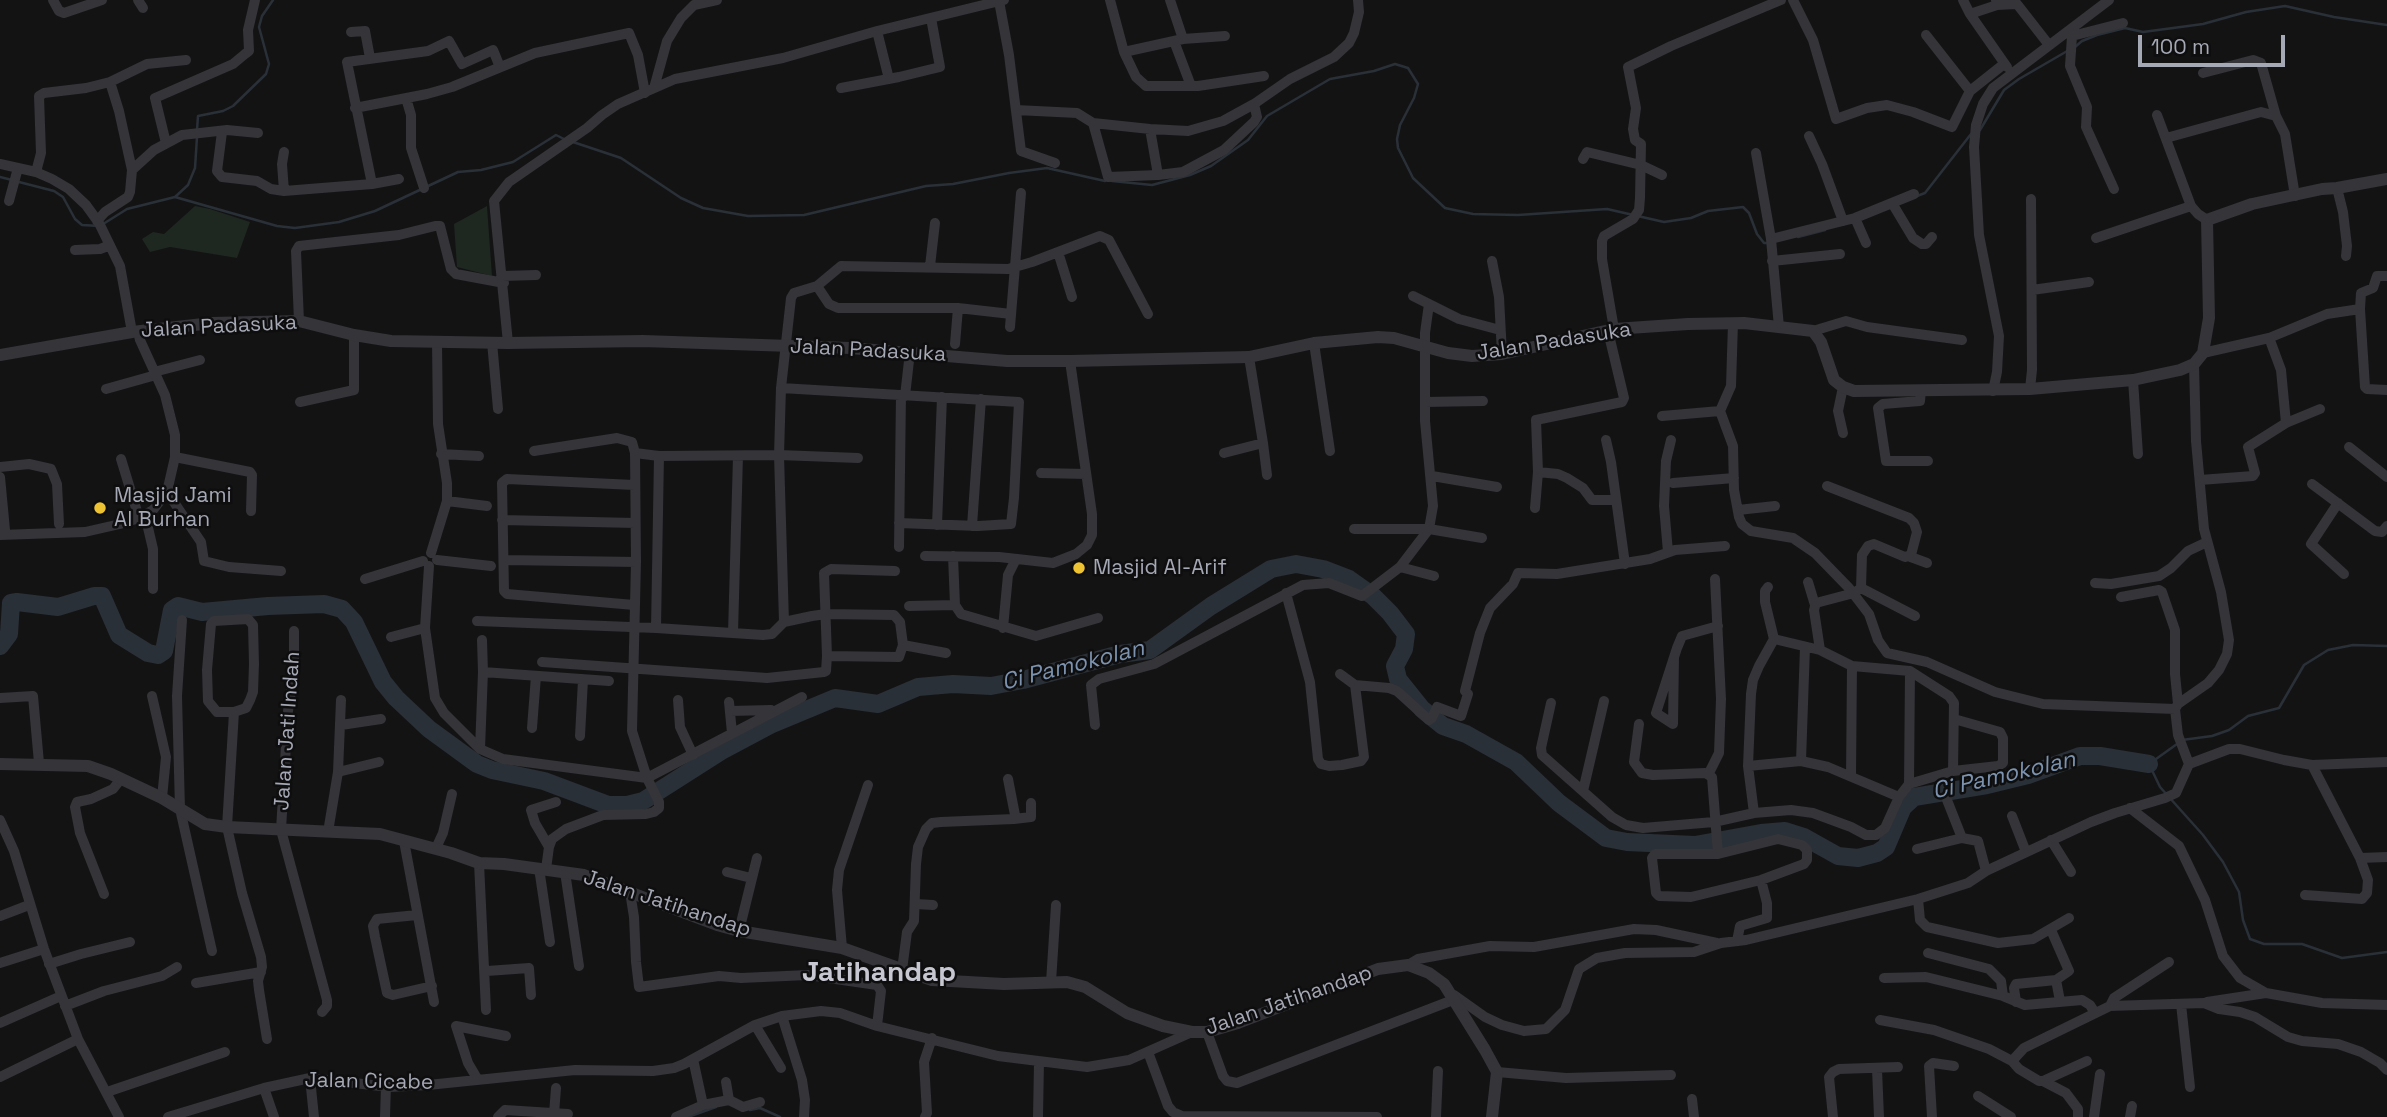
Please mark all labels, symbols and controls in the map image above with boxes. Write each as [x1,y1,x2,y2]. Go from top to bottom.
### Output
scale bar [2142,21,2289,65]
text: 100 m [2151,33,2210,60]
street label: Jalan Padasuka [140,310,298,344]
street label: Jalan Padasuka [1475,317,1633,367]
street label: Jalan Padasuka [789,334,947,368]
place label: Masjid Jami Al Burhan [114,483,232,533]
marker: Masjid Jami Al Burhan [92,500,108,516]
place label: Masjid Al-Arif [1093,555,1227,581]
marker: Masjid Al-Arif [1071,560,1087,576]
water label: Ci Pamokolan [999,635,1147,697]
street label: Jalan Jati Indah [270,651,306,811]
water label: Ci Pamokolan [1930,746,2078,806]
street label: Jalan Jatihandap [580,865,754,943]
district label: Jatihandap [802,956,956,990]
street label: Jalan Jatihandap [1202,961,1376,1041]
street label: Jalan Cicabe [304,1068,434,1096]

